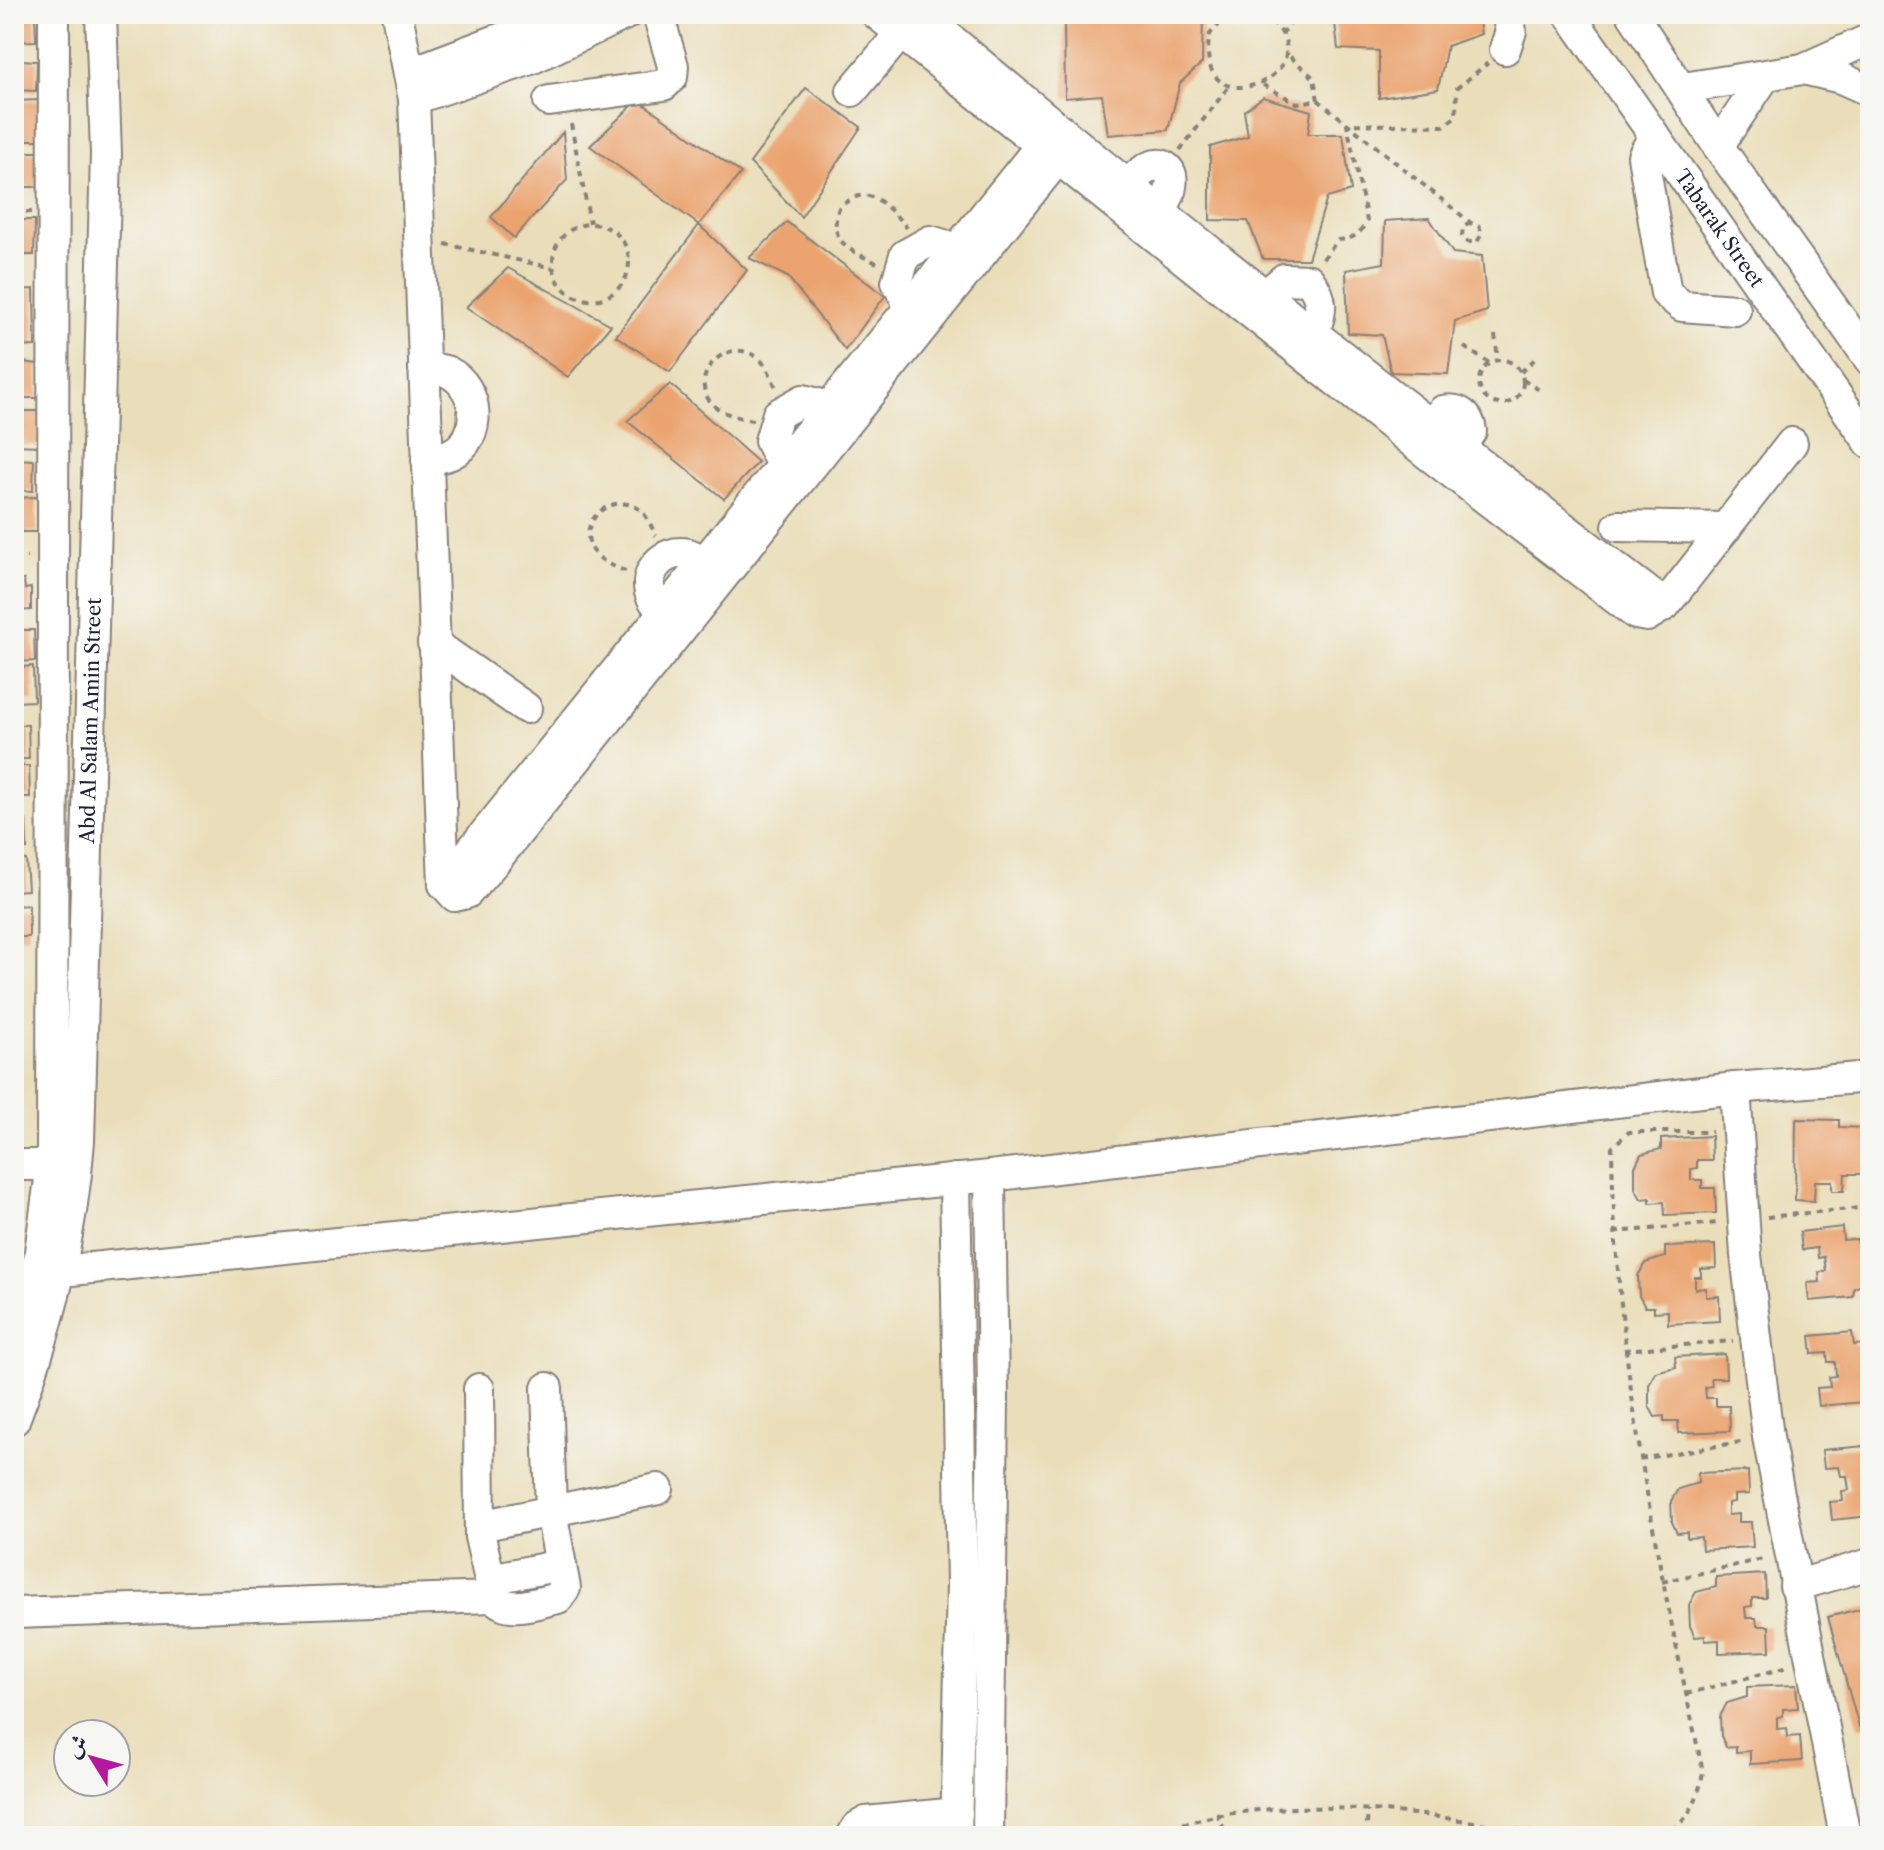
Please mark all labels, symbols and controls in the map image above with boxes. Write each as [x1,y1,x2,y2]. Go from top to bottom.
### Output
street label: Tabarak Street [1670,165,1769,292]
street label: Abd Al Salam Amin Street [75,597,106,845]
north arrow [52,1718,132,1798]
text: ش [59,1729,94,1763]

